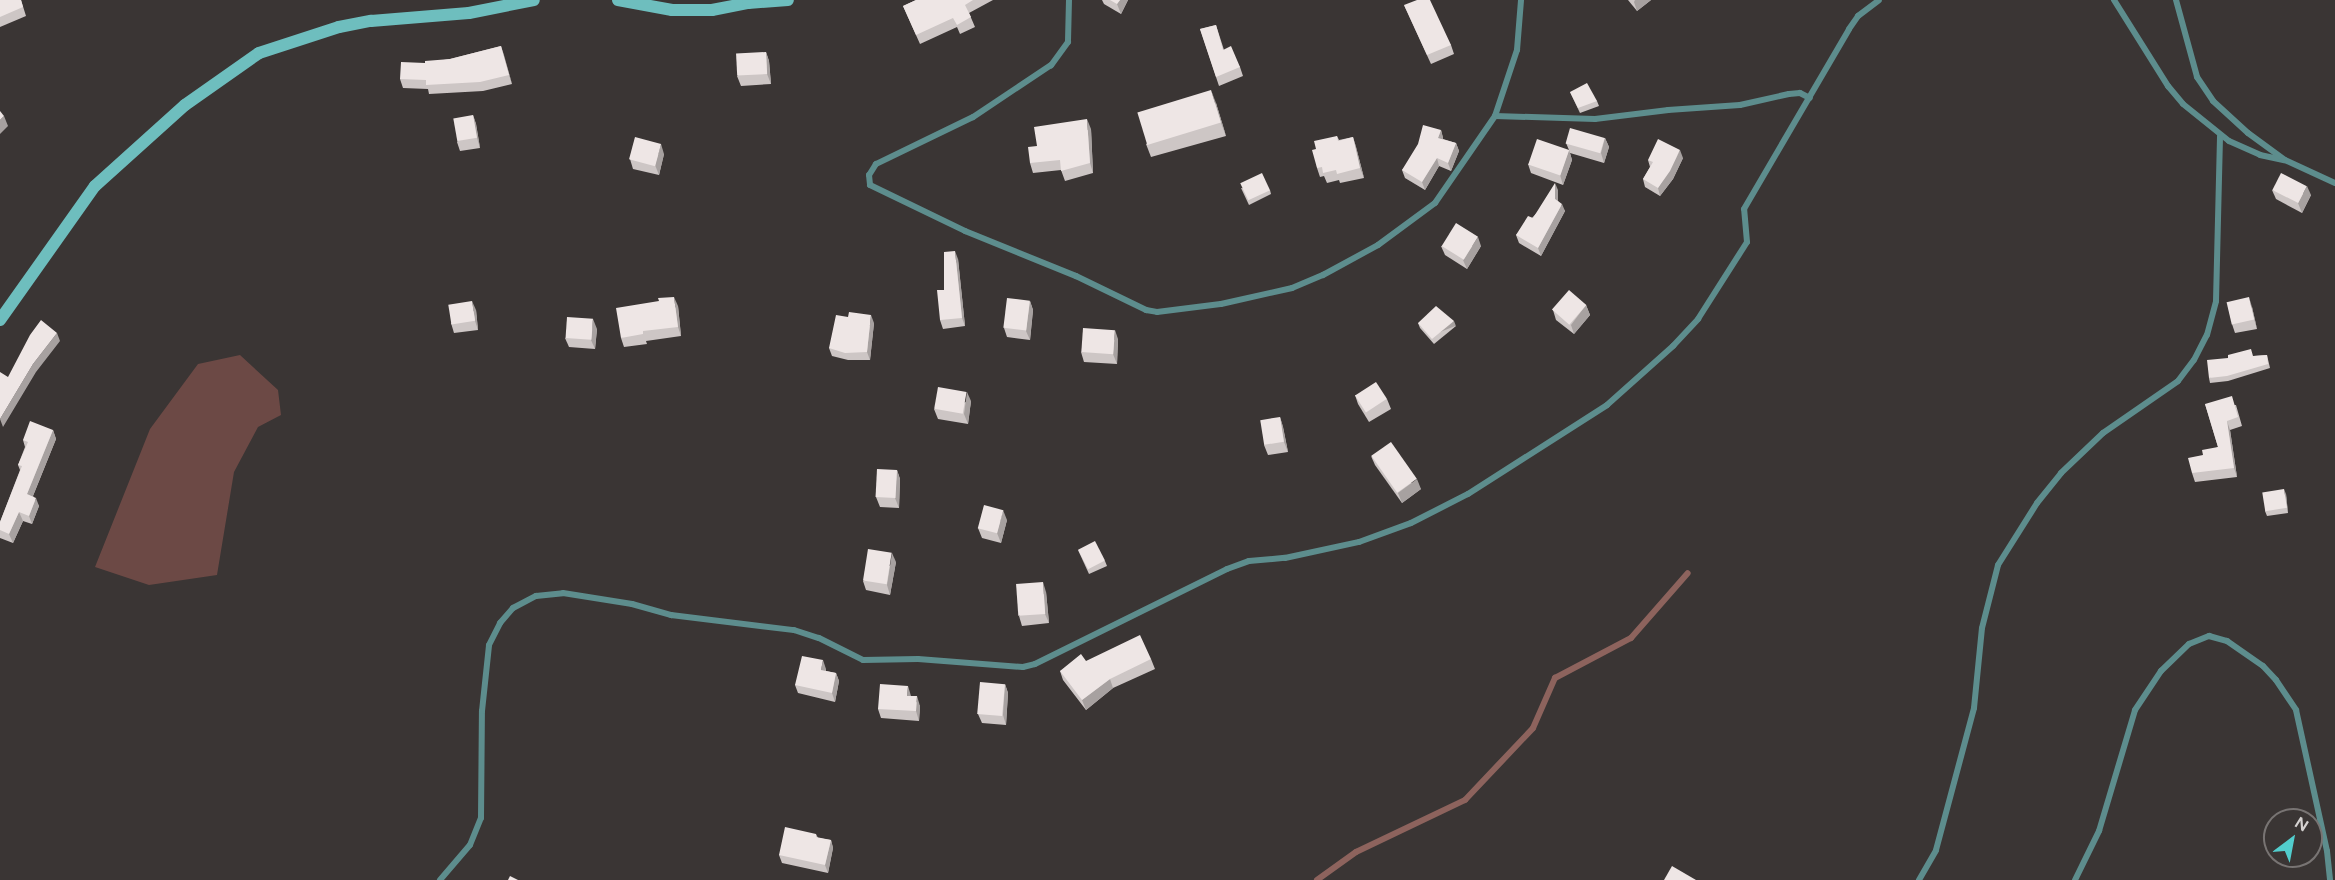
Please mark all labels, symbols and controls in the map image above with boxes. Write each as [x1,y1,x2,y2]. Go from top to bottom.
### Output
north arrow [2263,808,2323,868]
text: N [2291,813,2312,835]

